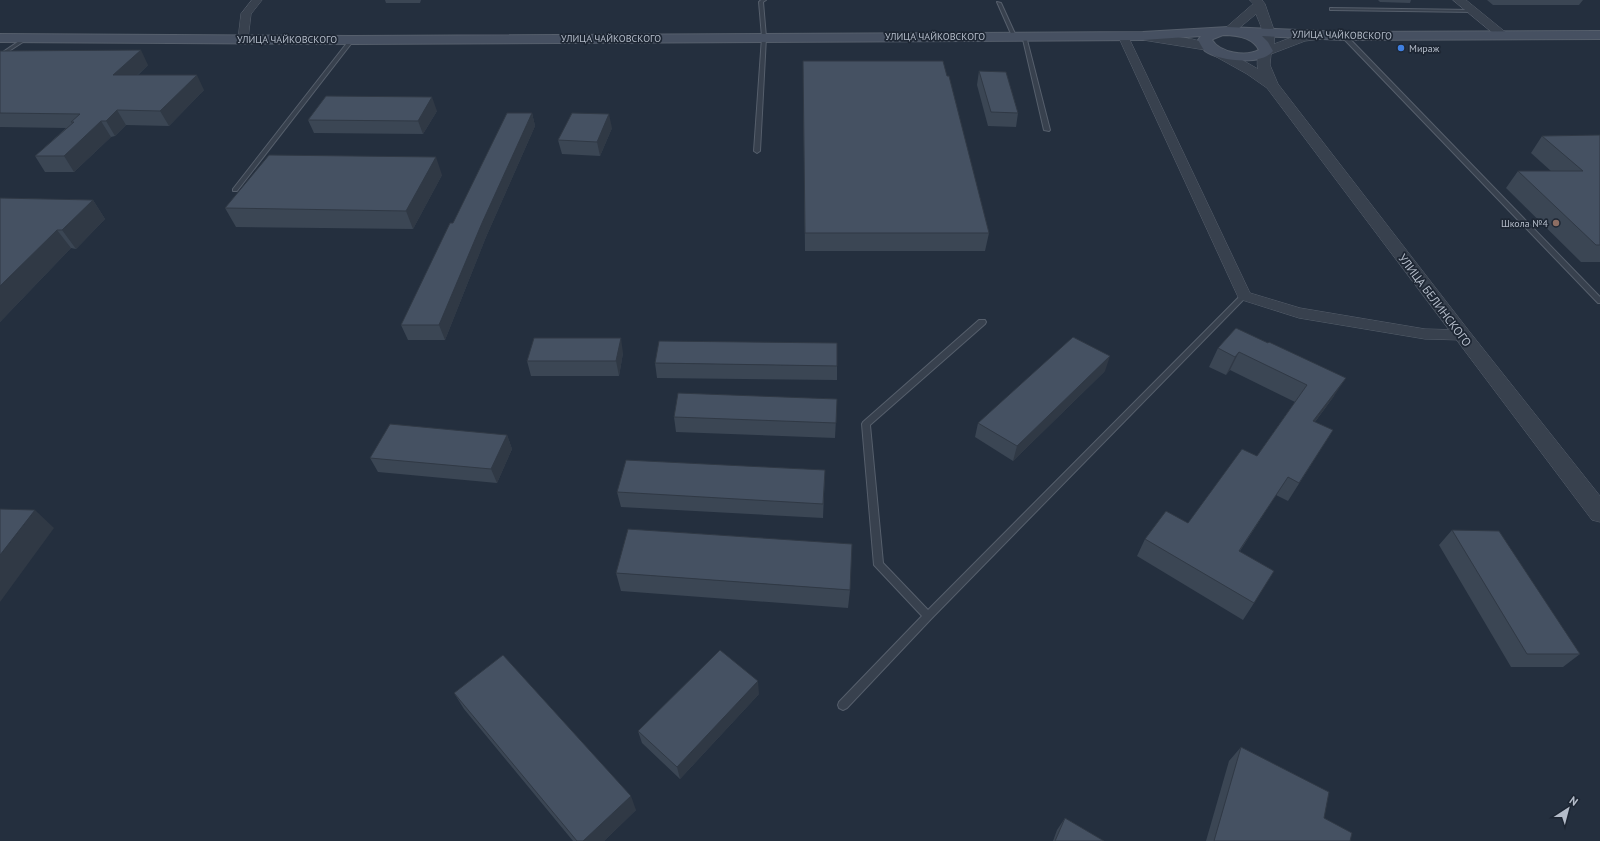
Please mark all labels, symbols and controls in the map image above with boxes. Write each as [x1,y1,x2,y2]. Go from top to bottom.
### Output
street label: УЛИЦА ЧАЙКОВСКОГО [1292,28,1392,42]
street label: УЛИЦА ЧАЙКОВСКОГО [885,30,985,43]
street label: УЛИЦА ЧАЙКОВСКОГО [561,32,661,45]
street label: УЛИЦА ЧАЙКОВСКОГО [237,33,337,46]
place label: Мираж [1409,42,1440,55]
marker: Мираж [1396,43,1406,53]
place label: Школа №4 [1501,217,1549,230]
marker: Школа №4 [1551,218,1561,228]
street label: УЛИЦА БЕЛИНСКОГО [1395,251,1475,349]
north arrow [1548,789,1588,829]
text: N [1567,793,1581,809]

